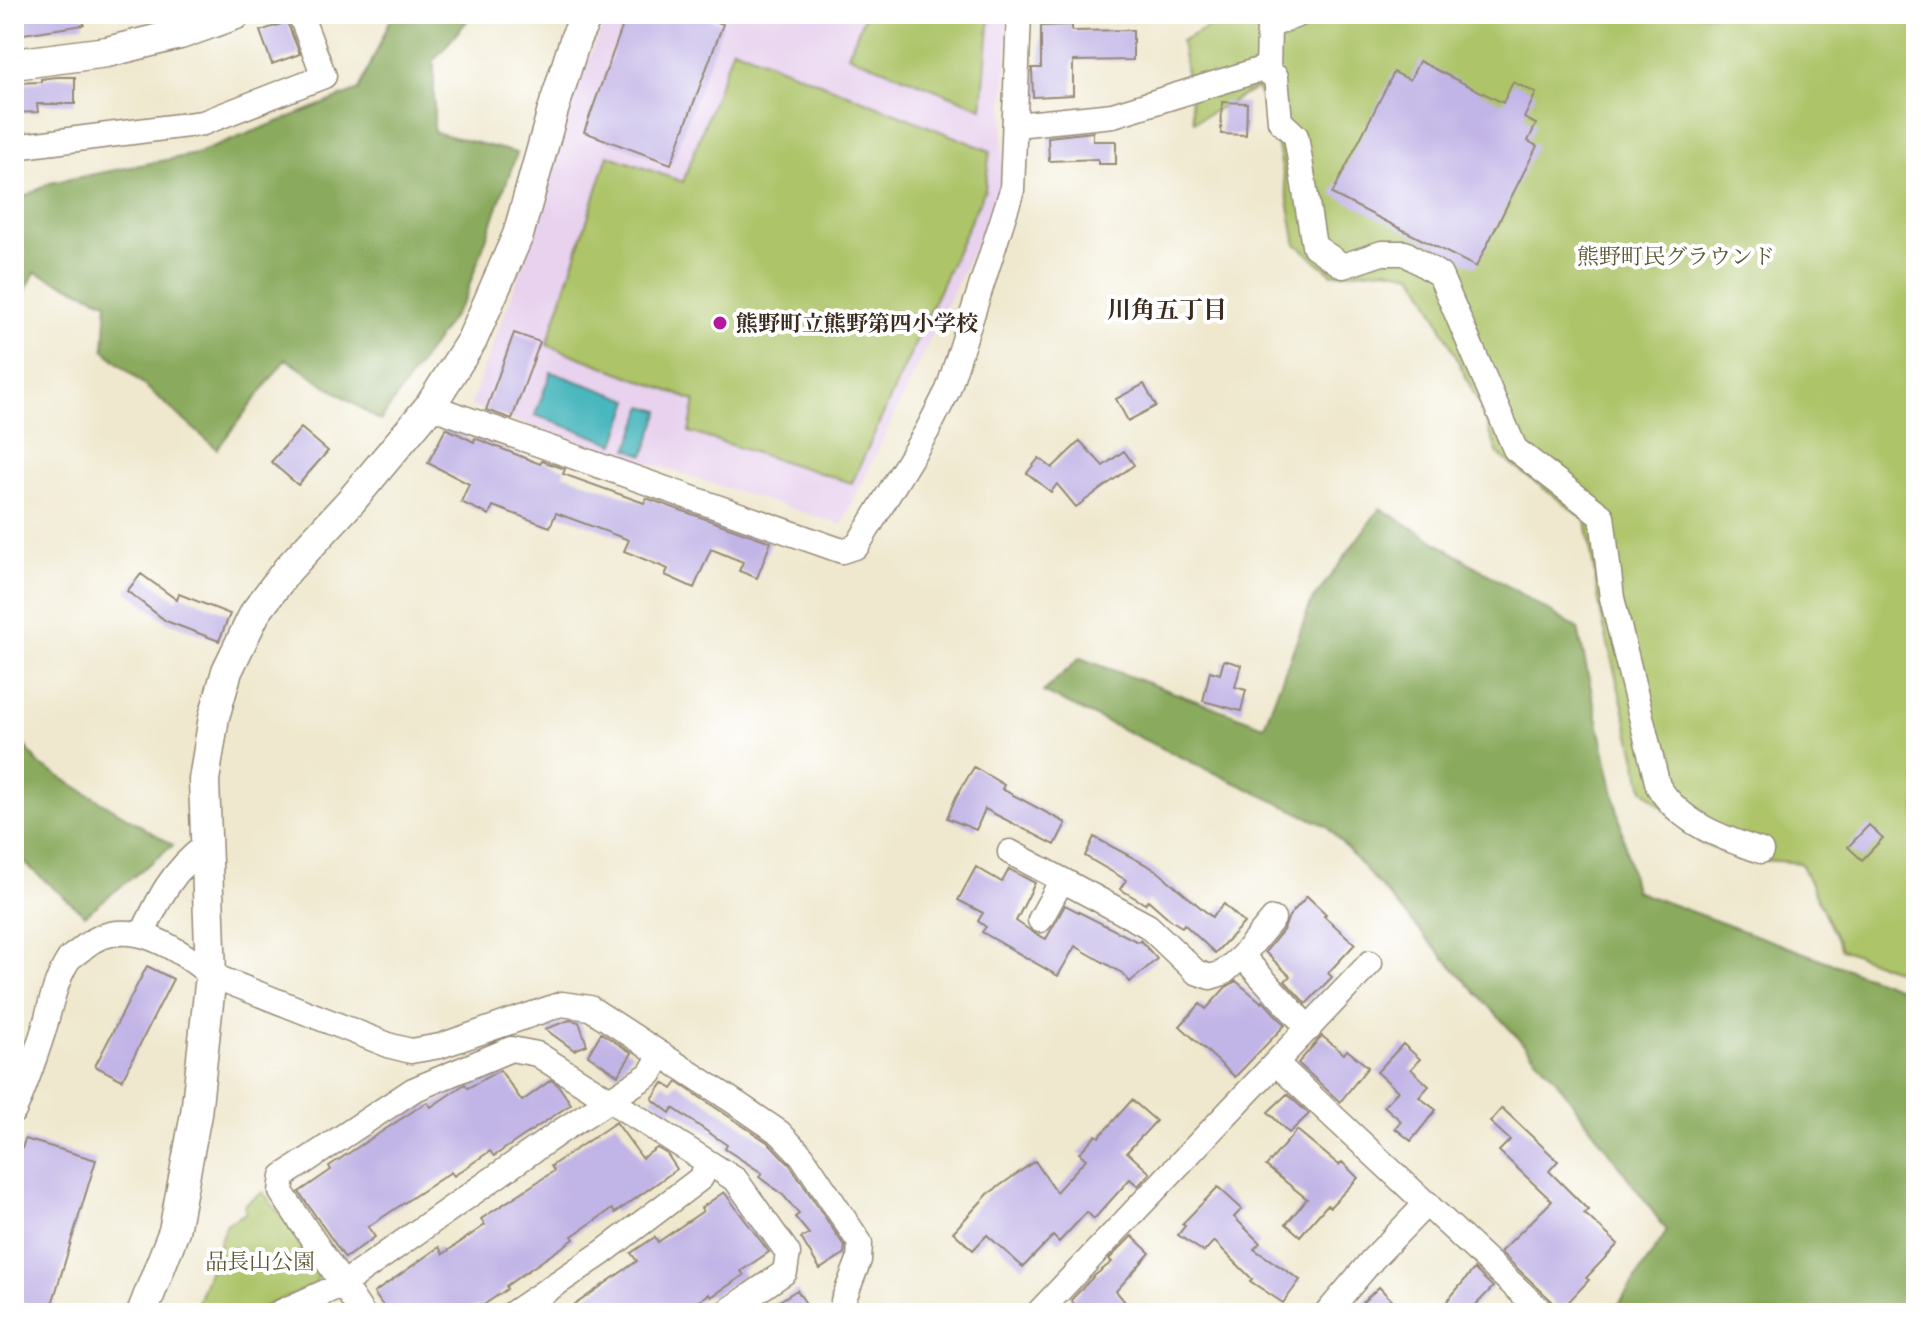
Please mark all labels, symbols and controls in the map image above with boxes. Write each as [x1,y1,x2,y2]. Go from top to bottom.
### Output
park label: 熊野町民グラウンド [1577,244,1775,272]
district label: 川角五丁目 [1107,296,1227,327]
place label: 熊野町立熊野第四小学校 [736,311,978,339]
marker: 熊野町立熊野第四小学校 [711,314,729,332]
park label: 品長山公園 [205,1249,315,1277]

